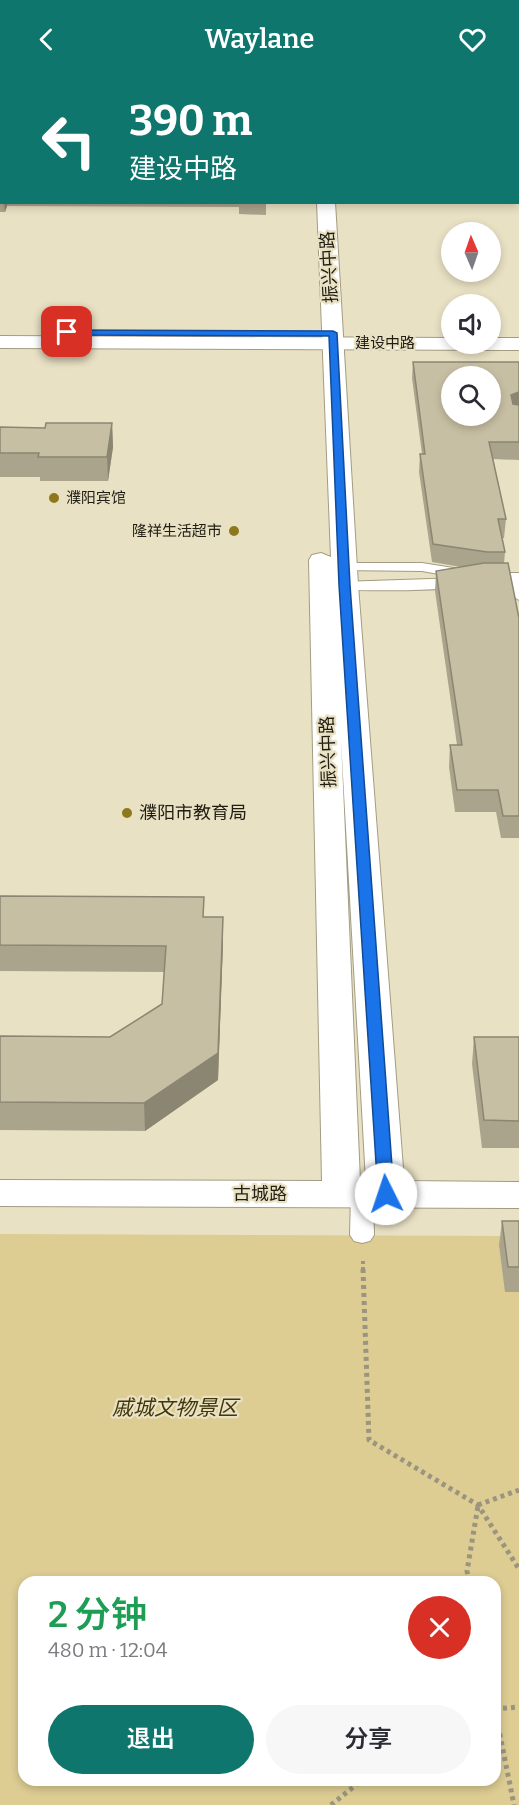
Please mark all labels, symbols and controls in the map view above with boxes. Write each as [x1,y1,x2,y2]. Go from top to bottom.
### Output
icon: back [30,23,63,56]
text: Waylane [205,23,314,55]
icon: heart [456,23,489,56]
text: 390 m [129,96,252,146]
icon: left [30,102,108,180]
text: 建设中路 [129,153,237,185]
north arrow [441,222,501,282]
map controls [441,222,501,426]
street label: 振兴中路 [316,230,342,304]
button: sound [441,294,501,354]
pin [41,306,92,357]
icon: arrive [50,315,83,348]
street label: 建设中路 [355,334,415,352]
button: search [441,366,501,426]
place label: 濮阳宾馆 [66,489,126,507]
marker: 濮阳宾馆 [47,491,61,505]
place label: 隆祥生活超市 [132,522,222,540]
marker: 隆祥生活超市 [227,524,241,538]
street label: 振兴中路 [316,716,340,788]
place label: 濮阳市教育局 [139,802,247,824]
marker: 濮阳市教育局 [120,806,134,820]
position arrow [354,1162,418,1226]
street label: 古城路 [233,1183,287,1205]
park label: 戚城文物景区 [112,1395,241,1421]
text: 2 分钟 [48,1593,147,1637]
button: close [408,1596,471,1659]
text: 480 m · 12:04 [48,1638,168,1662]
button: 退出 [48,1705,254,1774]
button: 分享 [266,1705,471,1774]

